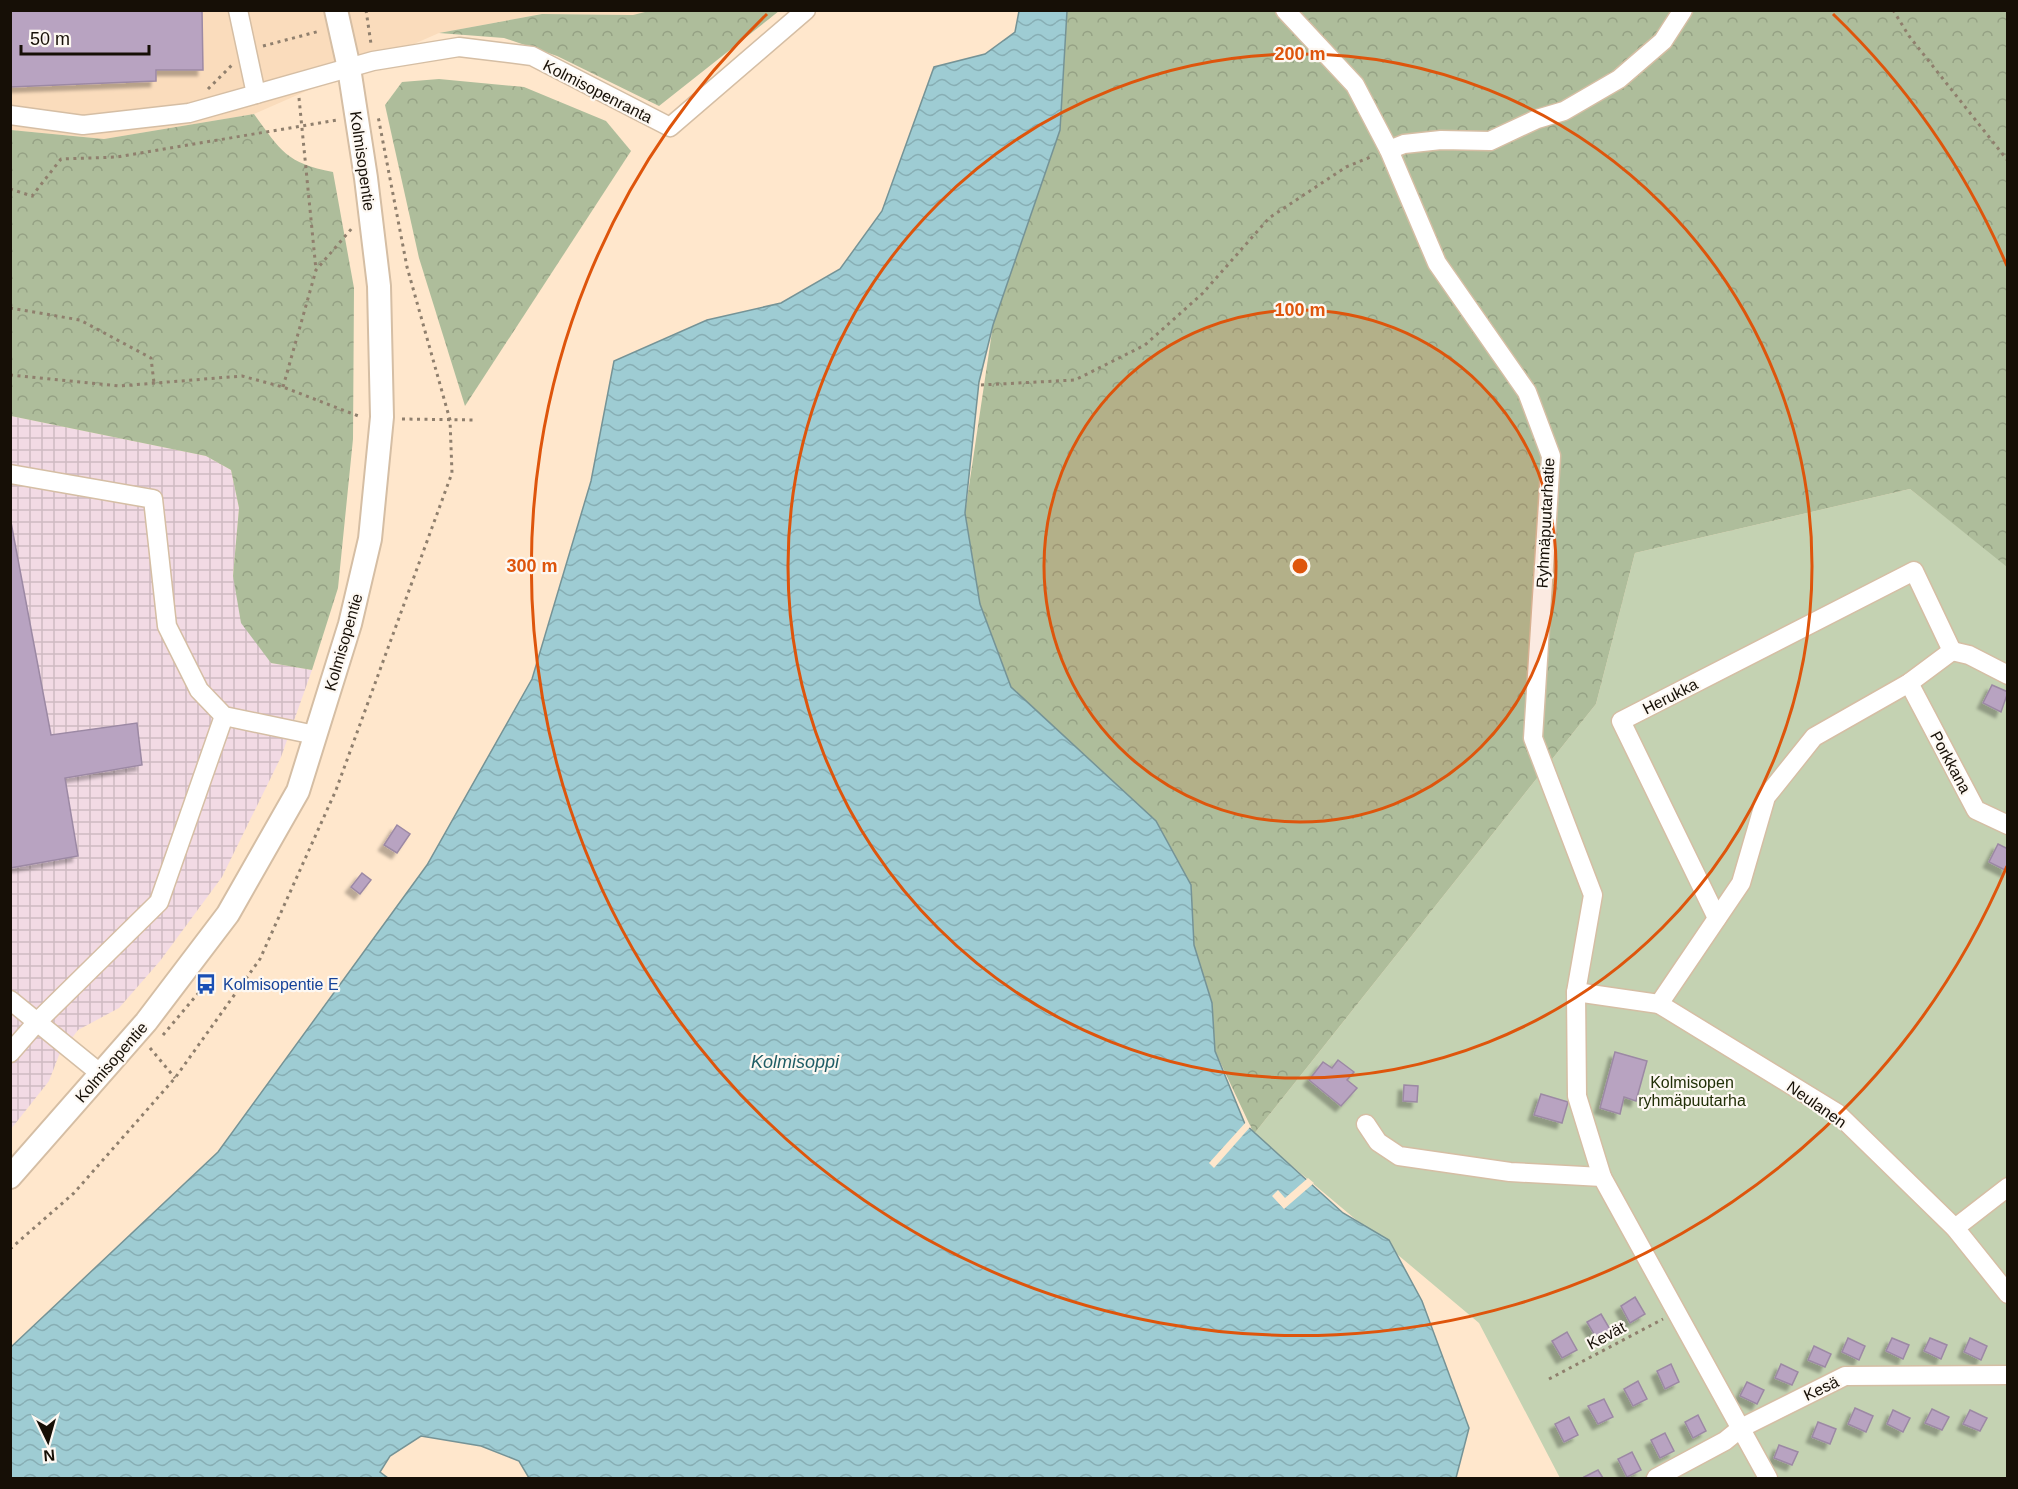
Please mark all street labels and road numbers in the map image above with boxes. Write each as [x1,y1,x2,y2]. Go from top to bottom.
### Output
street label: Kolmisopenranta [540,57,655,126]
street label: Kolmisopentie [347,110,378,212]
street label: Ryhmäpuutarhatie [1534,457,1557,589]
street label: Kolmisopentie [321,591,366,693]
street label: Herukka [1640,675,1701,718]
street label: Porkkana [1927,728,1974,796]
street label: Kolmisopentie [72,1019,151,1106]
street label: Neulanen [1784,1078,1850,1131]
street label: Kevät [1584,1318,1629,1353]
street label: Kesä [1801,1373,1841,1404]

